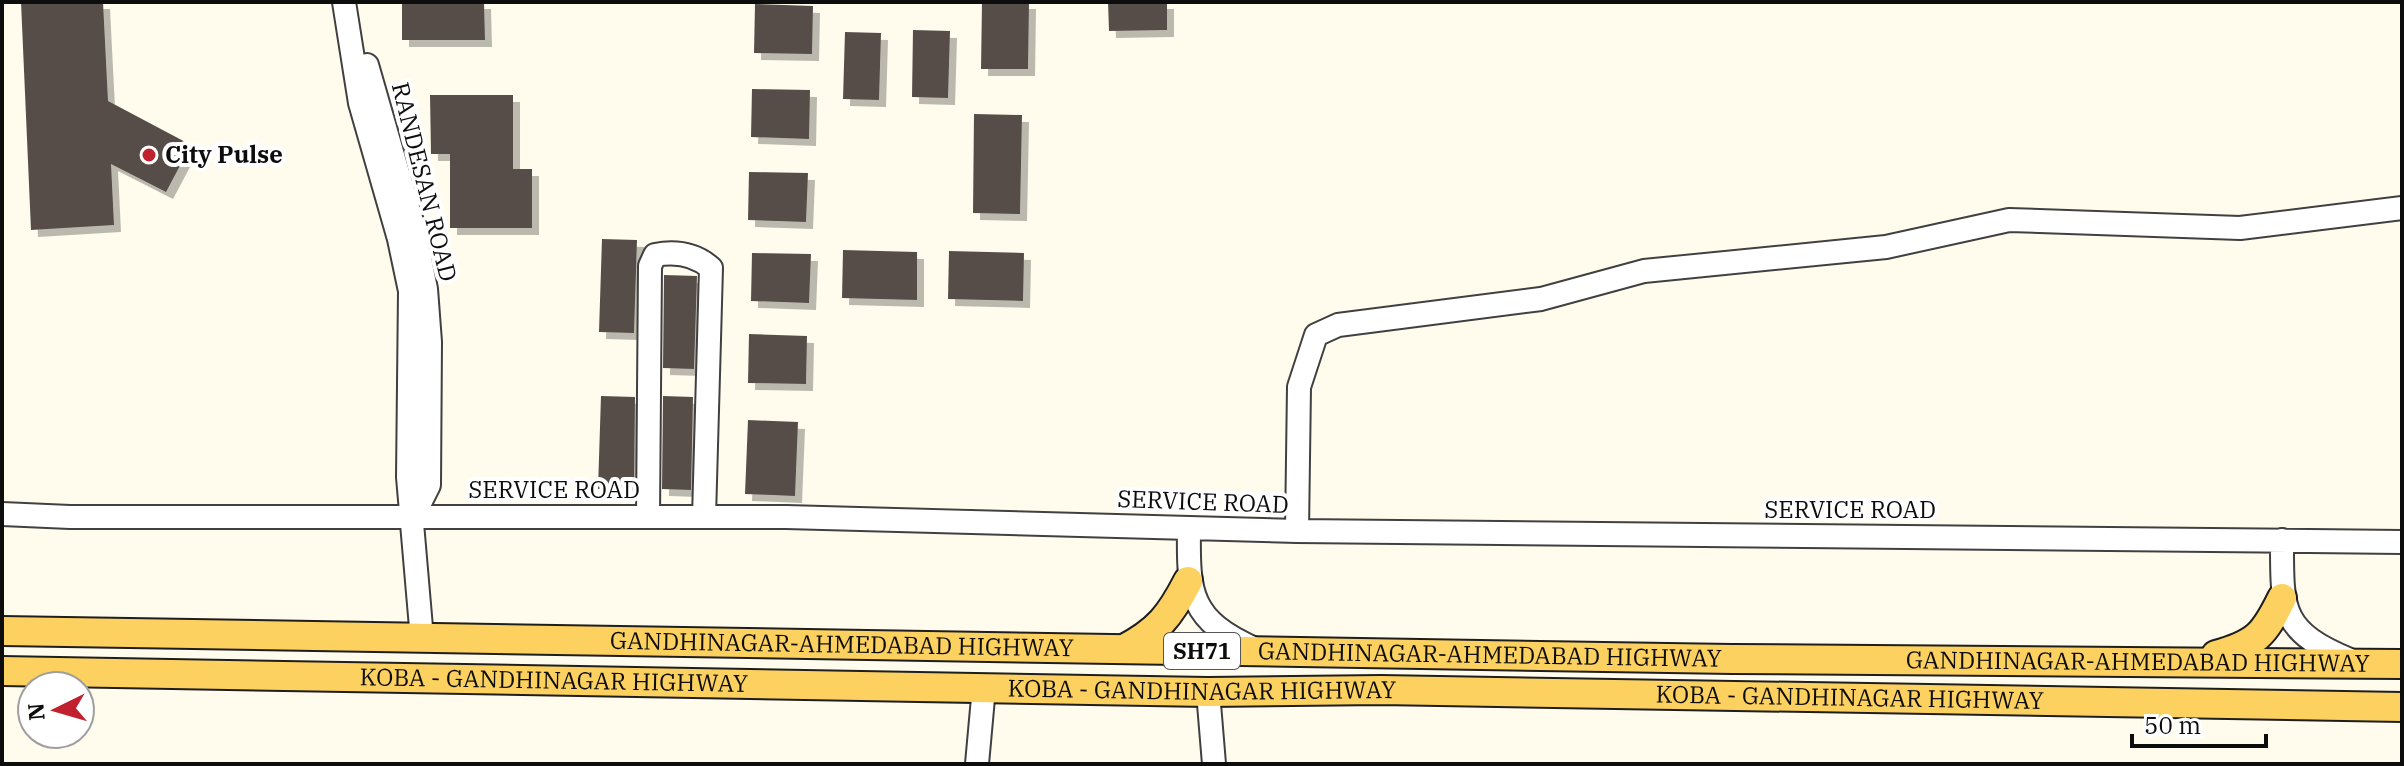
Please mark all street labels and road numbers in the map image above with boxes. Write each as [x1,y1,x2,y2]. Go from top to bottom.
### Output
street label: RANDESAN ROAD [385,79,465,285]
street label: SERVICE ROAD [468,473,640,505]
street label: SERVICE ROAD [1117,482,1289,520]
street label: SERVICE ROAD [1764,493,1936,525]
street label: GANDHINAGAR-AHMEDABAD HIGHWAY [610,624,1074,663]
road number: SH71 [1164,633,1240,669]
street label: GANDHINAGAR-AHMEDABAD HIGHWAY [1258,634,1722,674]
street label: GANDHINAGAR-AHMEDABAD HIGHWAY [1906,643,2370,679]
street label: KOBA - GANDHINAGAR HIGHWAY [359,660,748,699]
street label: KOBA - GANDHINAGAR HIGHWAY [1007,672,1396,707]
street label: KOBA - GANDHINAGAR HIGHWAY [1655,678,2044,716]

